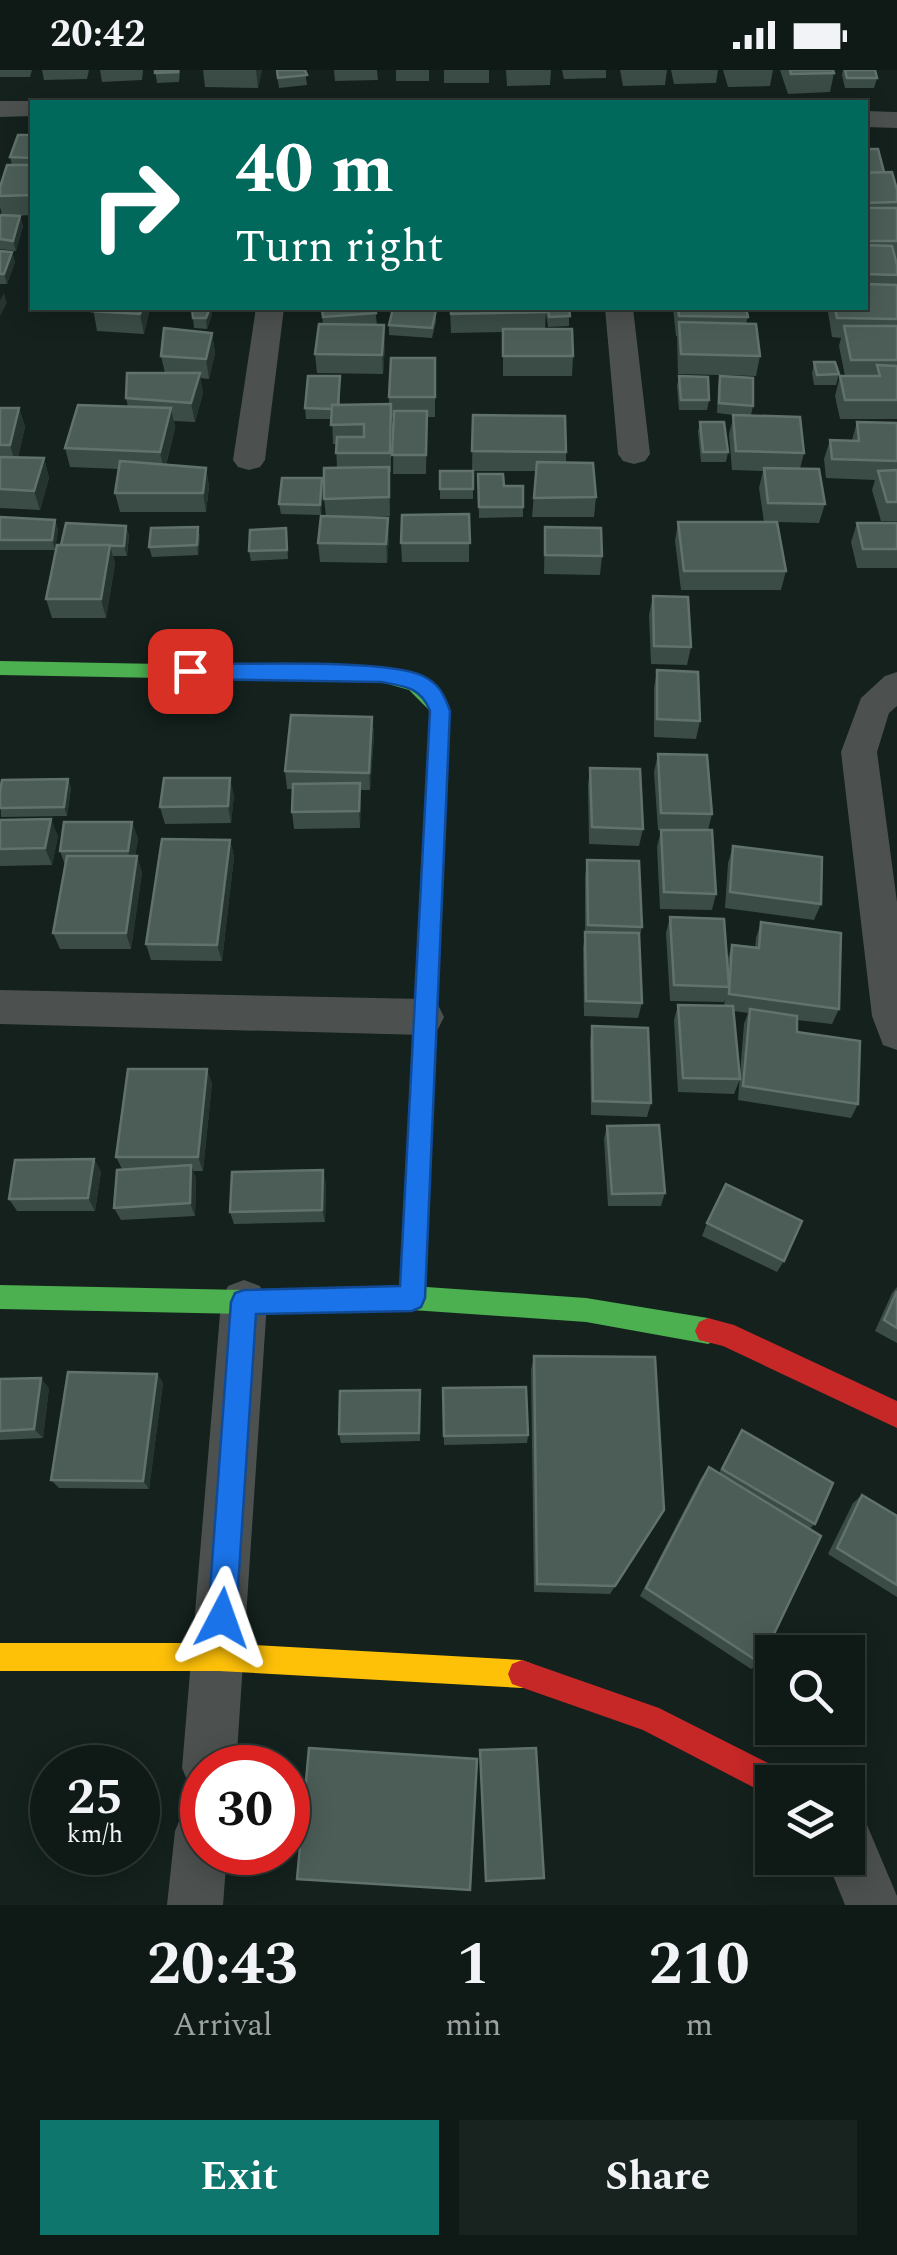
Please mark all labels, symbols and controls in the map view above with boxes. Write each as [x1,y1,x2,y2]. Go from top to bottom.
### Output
text: 20:42 [50,6,145,64]
text: 40 m [235,117,394,223]
icon: right [70,140,200,270]
text: Turn right [235,213,444,282]
pin [148,629,233,714]
icon: arrive [163,644,218,699]
position arrow [170,1566,274,1670]
map controls [755,1635,865,1875]
button: search [755,1635,865,1745]
speed limit sign: 30 [180,1745,310,1875]
text: 25 [67,1760,123,1836]
button: layers [755,1765,865,1875]
text: km/h [67,1816,123,1854]
text: 20:43 [147,1919,298,2011]
text: 1 [457,1919,490,2011]
text: 210 [649,1919,750,2011]
text: Arrival [173,2001,273,2050]
text: min [445,2001,501,2050]
text: m [685,2001,713,2050]
button: Exit [40,2120,439,2235]
button: Share [459,2120,857,2235]

